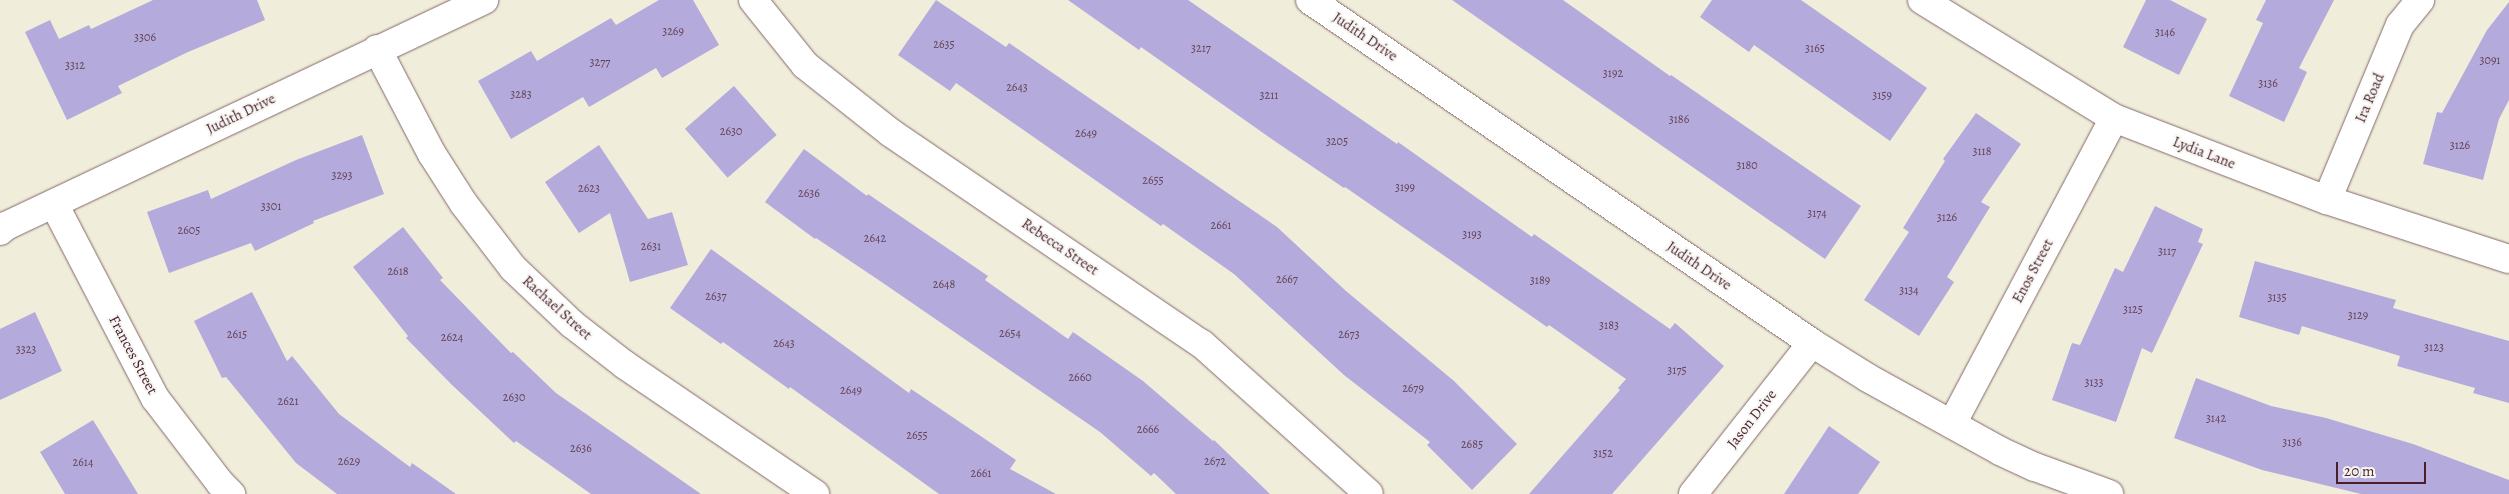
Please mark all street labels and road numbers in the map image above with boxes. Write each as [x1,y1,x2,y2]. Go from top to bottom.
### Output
street label: Judith Drive [1329,9,1401,65]
street label: Ira Road [2352,71,2388,125]
street label: Judith Drive [204,90,278,138]
street label: Lydia Lane [2170,133,2238,173]
street label: Rebecca Street [1018,215,1102,279]
street label: Enos Street [2009,236,2057,306]
street label: Judith Drive [1663,238,1735,294]
street label: Rachael Street [518,272,596,344]
street label: Frances Street [105,312,161,398]
street label: Jason Drive [1723,386,1781,452]

